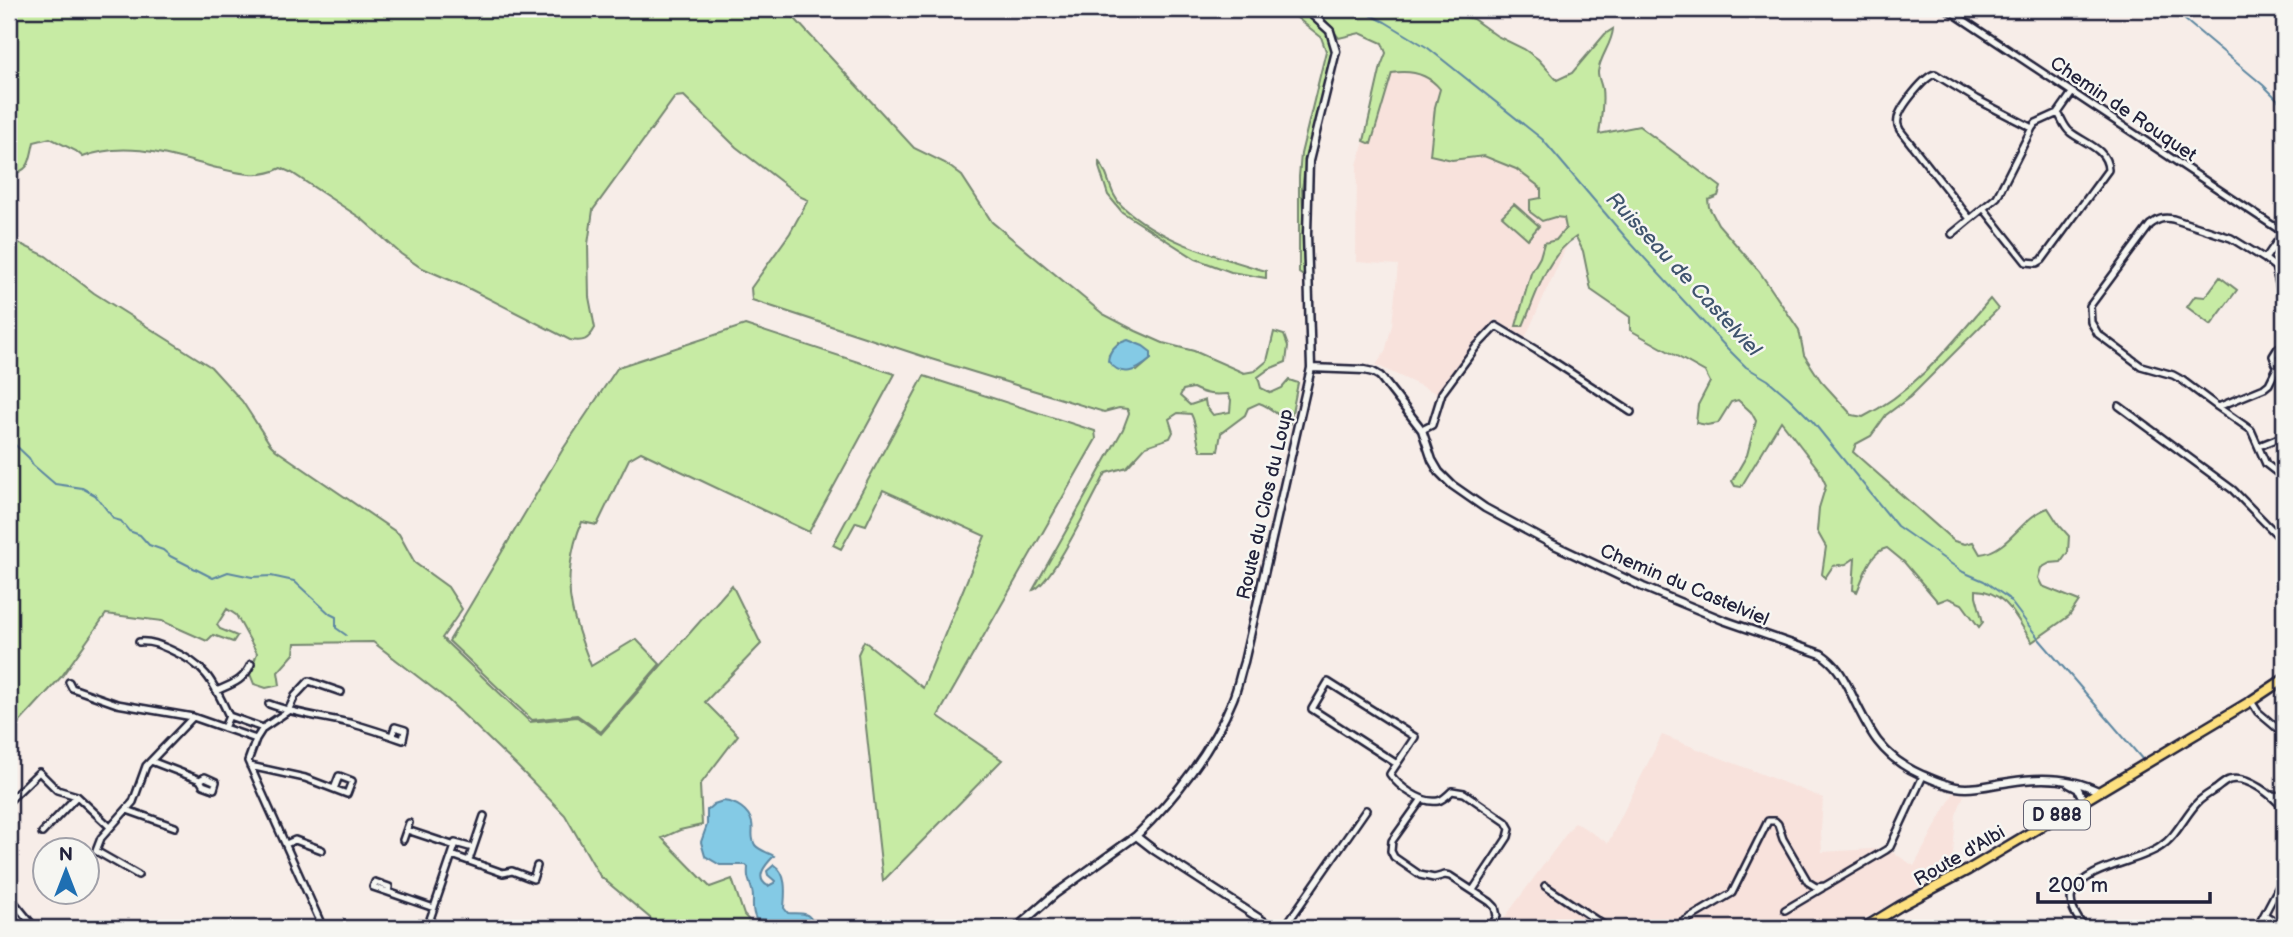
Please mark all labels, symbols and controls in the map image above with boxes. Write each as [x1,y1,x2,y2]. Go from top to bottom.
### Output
street label: Chemin de Rouquet [2045,52,2201,167]
water label: Ruisseau de Castelviel [1601,187,1767,363]
street label: Route du Clos du Loup [1232,407,1299,602]
street label: Chemin du Castelviel [1596,539,1772,631]
road number: D 888 [2024,800,2090,830]
street label: Route d'Albi [1910,821,2009,892]
north arrow [32,836,102,906]
text: N [59,844,73,867]
scale bar [2038,860,2209,904]
text: 200 m [2048,873,2108,898]

